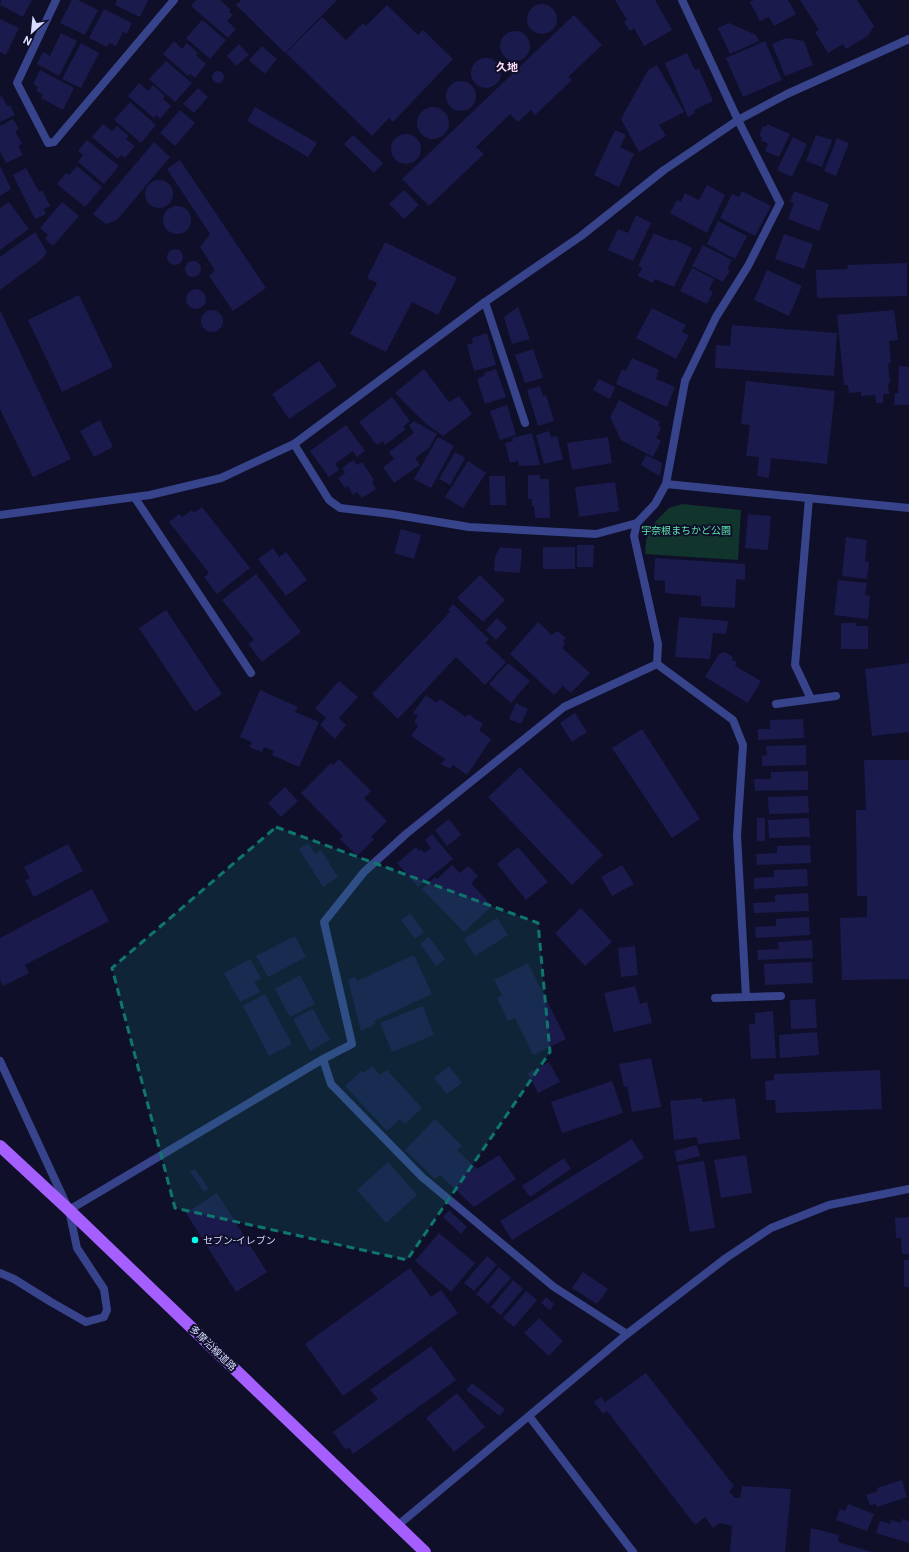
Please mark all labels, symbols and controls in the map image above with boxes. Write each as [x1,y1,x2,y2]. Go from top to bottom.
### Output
north arrow [12,12,52,52]
text: N [21,33,34,48]
district label: 久地 [496,61,518,74]
park label: 宇奈根まちかど公園 [641,525,731,536]
marker: セブン-イレブン [190,1235,200,1245]
place label: セブン-イレブン [203,1235,276,1246]
street label: 多摩沿線道路 [188,1323,238,1373]

